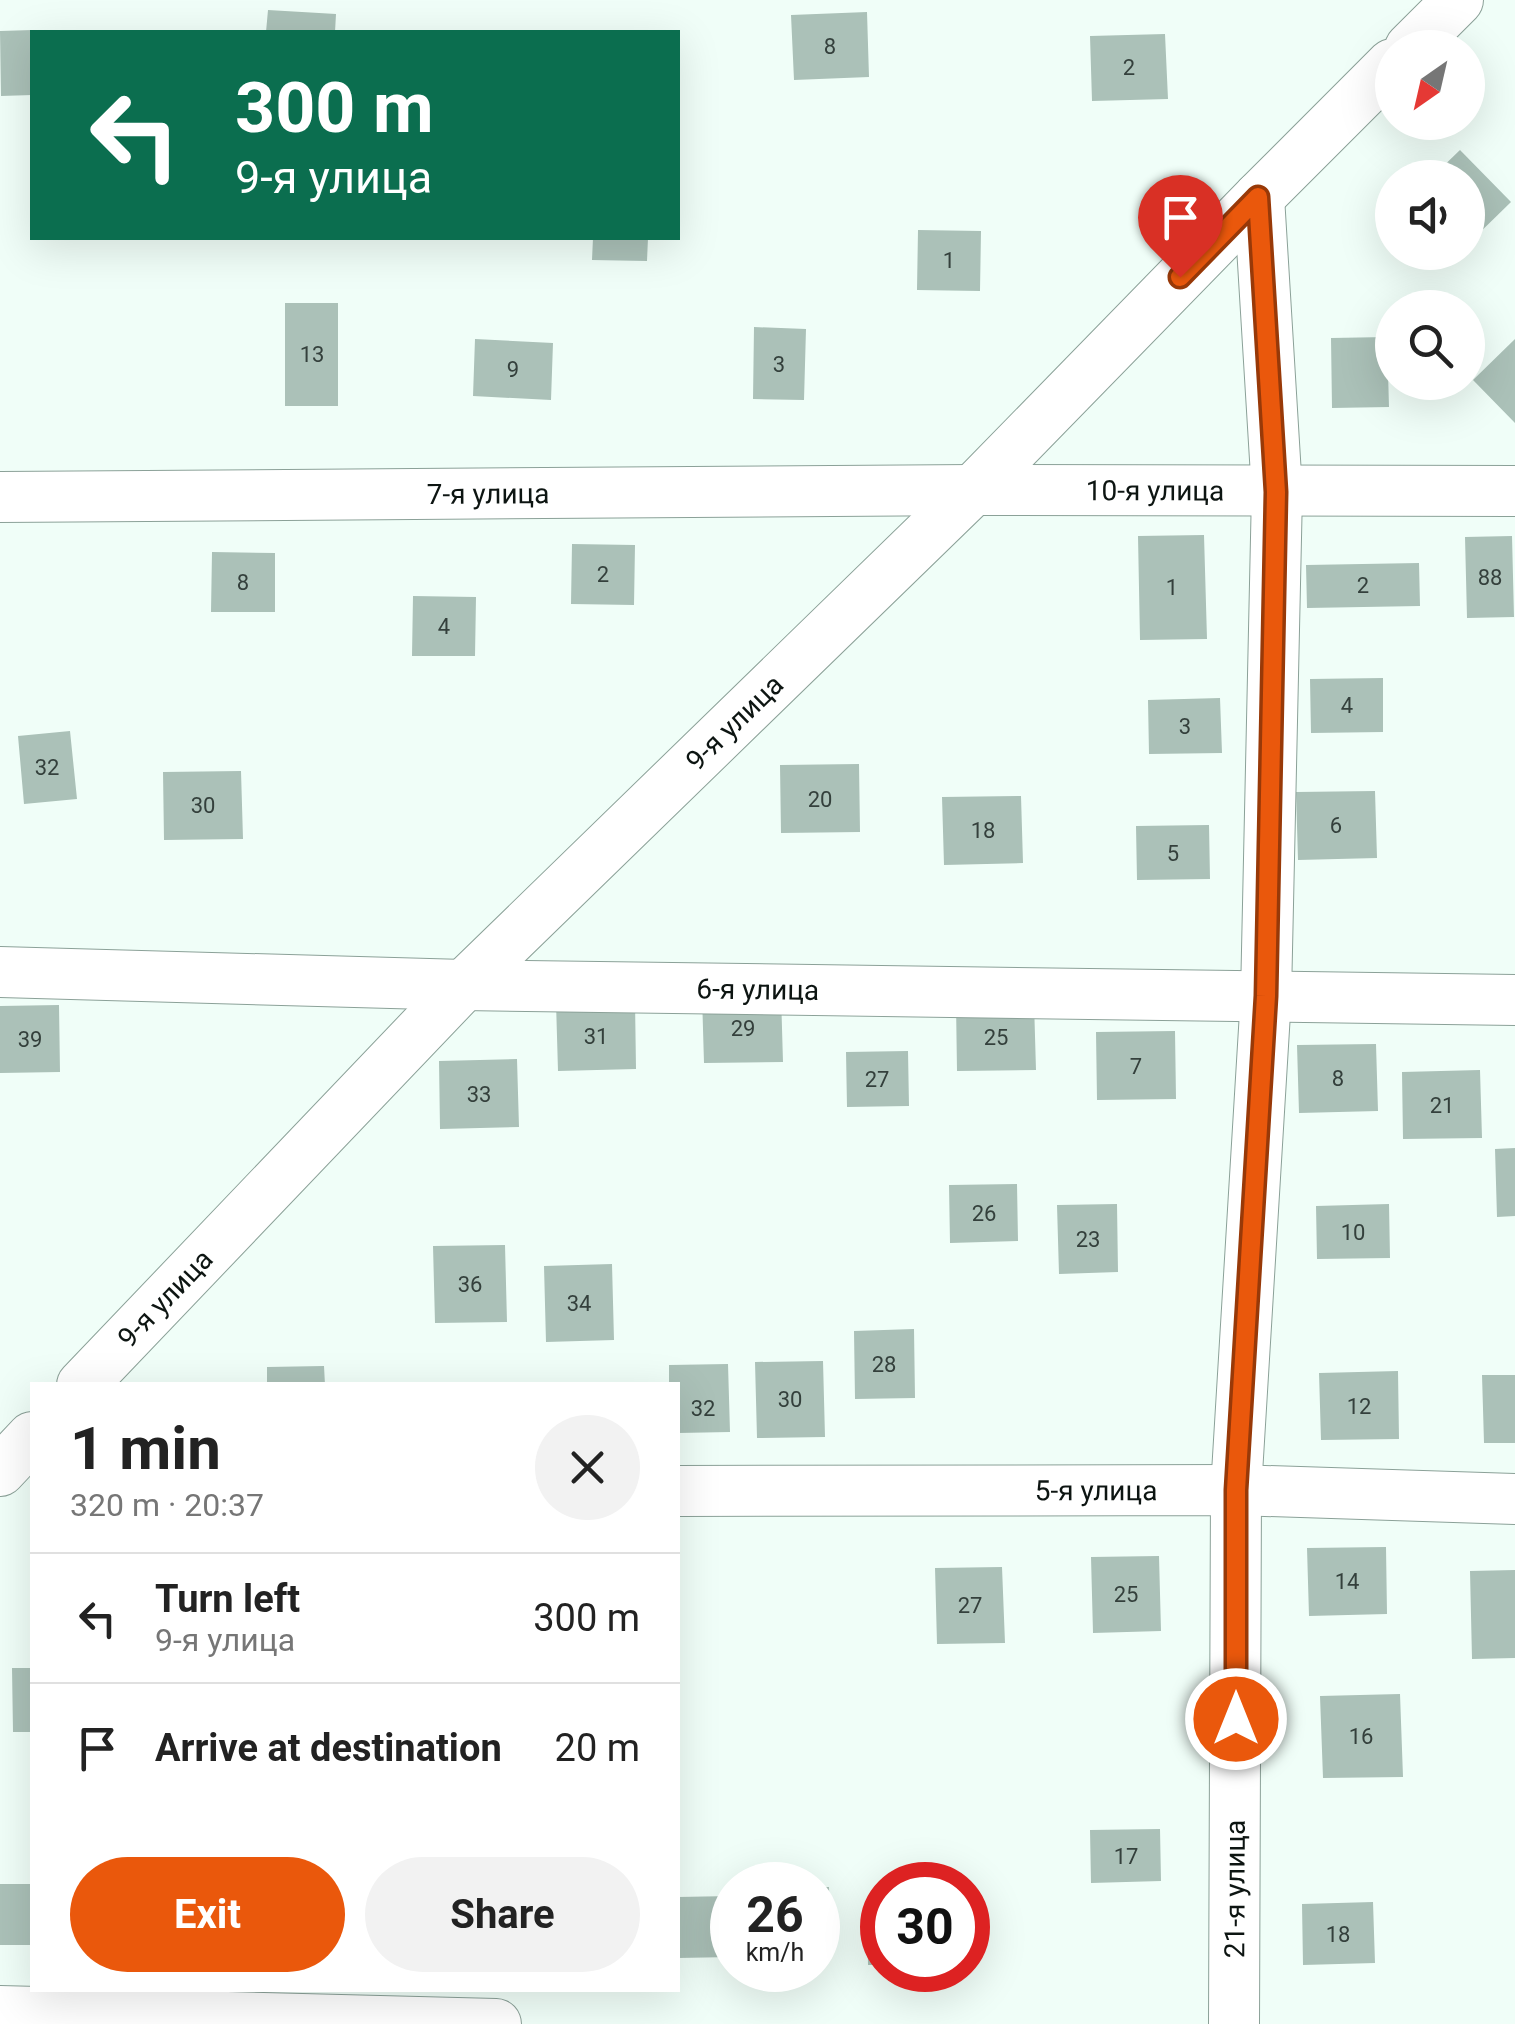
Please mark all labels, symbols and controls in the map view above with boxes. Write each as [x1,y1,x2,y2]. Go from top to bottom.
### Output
north arrow [1375,30,1485,140]
map controls [1375,30,1485,400]
house number: 8 [824,34,836,59]
house number: 2 [1123,55,1135,80]
text: 300 m [235,67,434,149]
icon: left [70,70,200,200]
text: 9-я улица [235,151,432,204]
button: sound [1375,160,1485,270]
pin [1138,175,1223,278]
icon: arrive [1153,190,1208,245]
house number: 1 [943,248,955,273]
button: search [1375,290,1485,400]
house number: 13 [300,342,324,367]
house number: 3 [773,352,785,377]
house number: 9 [507,357,519,382]
street label: 10-я улица [1086,474,1224,507]
street label: 7-я улица [427,477,549,510]
house number: 2 [597,562,609,587]
house number: 88 [1478,565,1502,590]
house number: 8 [237,570,249,595]
house number: 2 [1357,573,1369,598]
house number: 1 [1166,575,1178,600]
house number: 4 [438,614,450,639]
street label: 9-я улица [679,668,790,777]
house number: 4 [1341,693,1353,718]
house number: 3 [1179,714,1191,739]
house number: 32 [35,755,59,780]
house number: 20 [808,787,832,812]
house number: 30 [191,793,215,818]
house number: 6 [1330,813,1342,838]
house number: 18 [971,818,995,843]
house number: 5 [1167,841,1179,866]
street label: 6-я улица [696,972,819,1007]
house number: 29 [731,1016,755,1041]
house number: 31 [584,1024,608,1049]
house number: 25 [984,1025,1008,1050]
house number: 39 [18,1027,42,1052]
house number: 7 [1130,1054,1142,1079]
house number: 8 [1332,1066,1344,1091]
house number: 27 [865,1067,889,1092]
house number: 33 [467,1082,491,1107]
house number: 21 [1430,1093,1454,1118]
house number: 26 [972,1201,996,1226]
house number: 10 [1341,1220,1365,1245]
house number: 23 [1076,1227,1100,1252]
street label: 9-я улица [111,1242,219,1354]
house number: 36 [458,1272,482,1297]
house number: 34 [567,1291,591,1316]
house number: 28 [872,1352,896,1377]
house number: 30 [778,1387,802,1412]
house number: 12 [1347,1394,1371,1419]
house number: 32 [691,1396,715,1421]
text: 1 min [70,1413,221,1484]
button: close [535,1415,640,1520]
street label: 5-я улица [1035,1474,1157,1507]
text: 320 m · 20:37 [70,1486,264,1524]
house number: 14 [1335,1569,1359,1594]
text: Turn left [155,1577,300,1621]
house number: 25 [1114,1582,1138,1607]
icon: left [70,1591,125,1646]
house number: 27 [958,1593,982,1618]
text: 300 m [533,1596,640,1640]
text: 9-я улица [155,1621,295,1659]
position arrow [1184,1667,1288,1771]
icon: arrive [70,1721,125,1776]
house number: 16 [1349,1724,1373,1749]
text: Arrive at destination [155,1726,502,1770]
text: 20 m [555,1726,640,1770]
street label: 21-я улица [1218,1820,1251,1958]
house number: 17 [1114,1844,1138,1869]
button: Exit [70,1857,345,1972]
button: Share [365,1857,640,1972]
speed limit sign: 30 [860,1862,990,1992]
text: 26 [746,1886,804,1944]
house number: 18 [1326,1922,1350,1947]
text: km/h [746,1938,804,1967]

